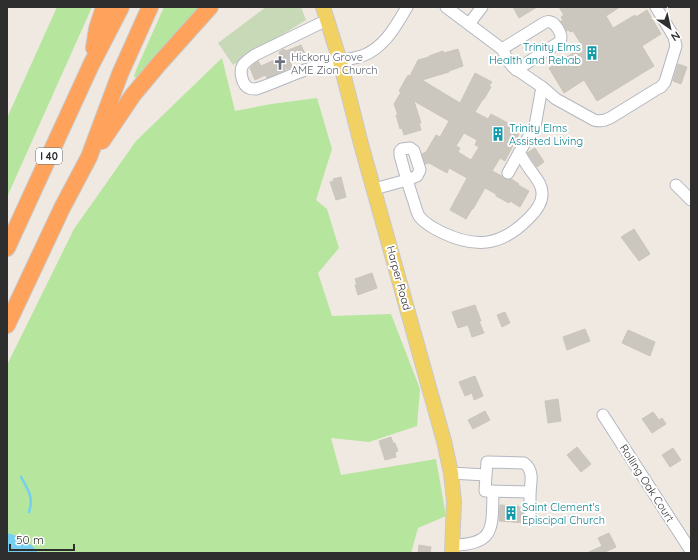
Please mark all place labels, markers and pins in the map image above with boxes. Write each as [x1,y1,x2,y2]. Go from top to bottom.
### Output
place label: Trinity Elms Health and Rehab [489,40,581,67]
building icon: Trinity Elms Health and Rehab [584,45,600,61]
place label: Hickory Grove AME Zion Church [291,50,378,77]
church icon: Hickory Grove AME Zion Church [272,55,288,71]
place label: Trinity Elms Assisted Living [509,121,583,148]
building icon: Trinity Elms Assisted Living [490,126,506,142]
place label: Saint Clement's Episcipal Church [522,500,605,527]
building icon: Saint Clement's Episcipal Church [503,505,519,521]

